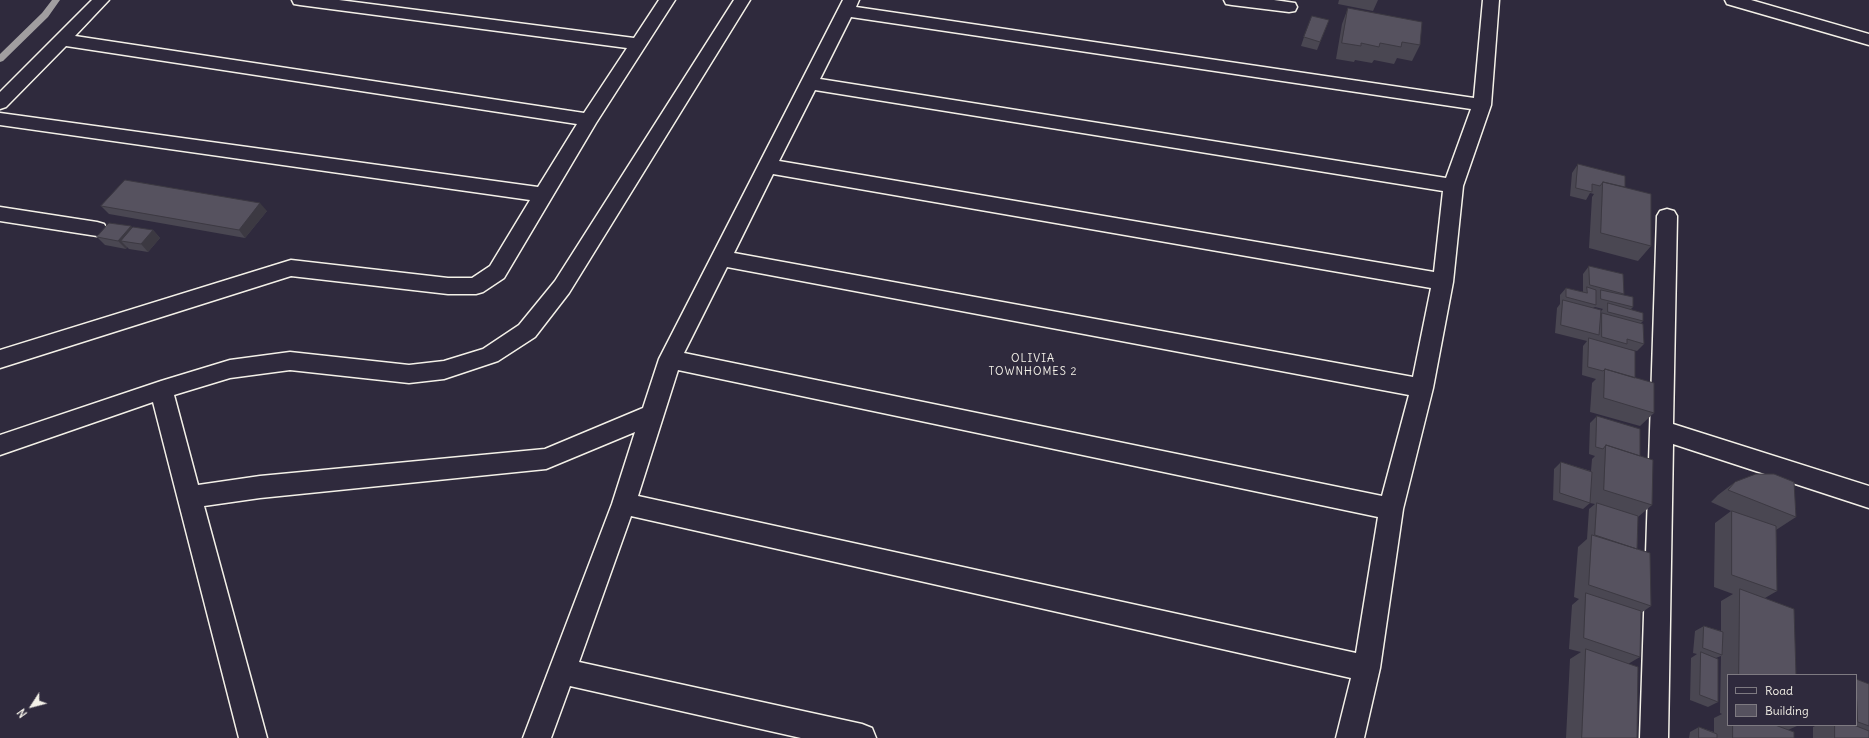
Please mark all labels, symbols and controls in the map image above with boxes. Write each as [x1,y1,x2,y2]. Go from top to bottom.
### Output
district label: OLIVIA TOWNHOMES 2 [989,352,1077,378]
legend [1727,674,1857,726]
text: Road [1765,683,1793,698]
north arrow [12,686,52,726]
text: Building [1765,703,1809,718]
text: N [14,706,30,720]

